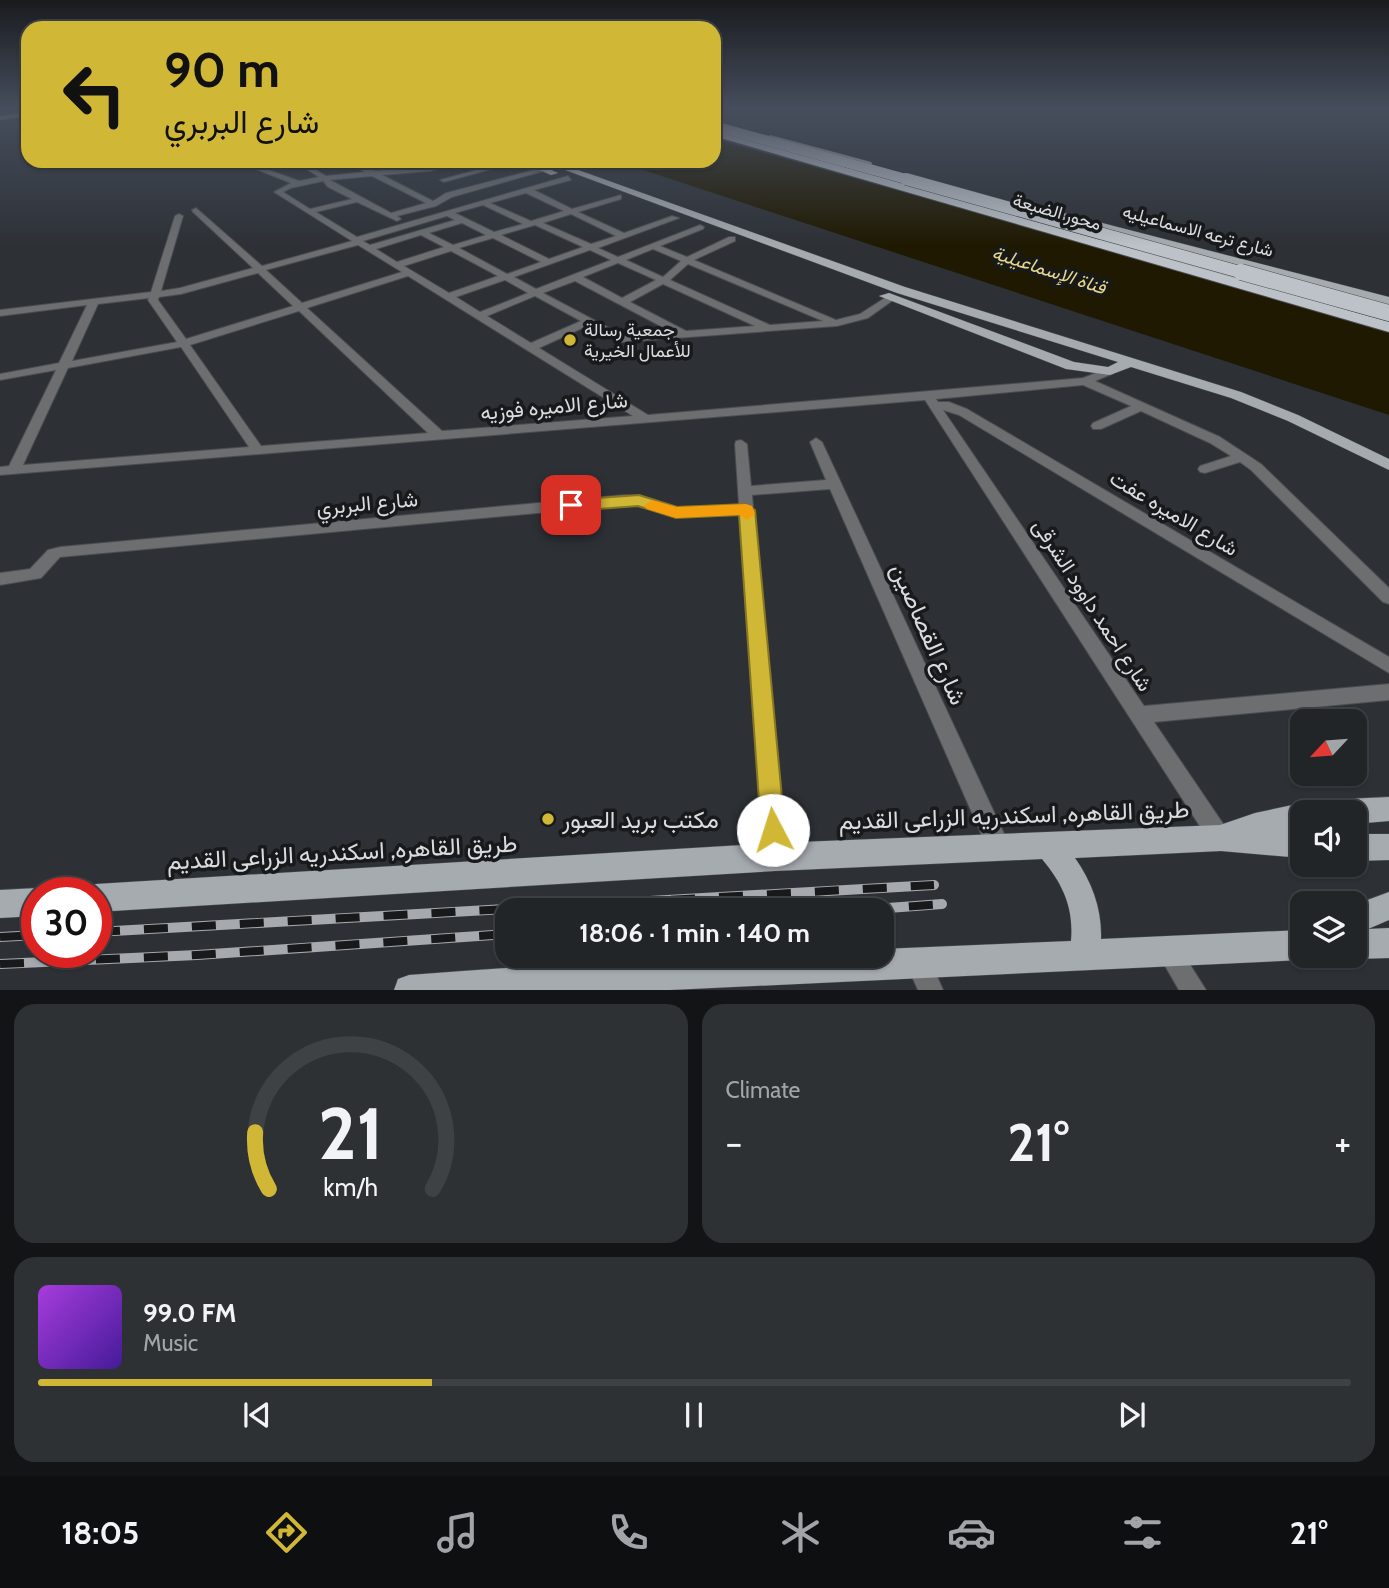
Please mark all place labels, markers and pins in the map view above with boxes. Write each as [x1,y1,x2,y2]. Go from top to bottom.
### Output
place label: جمعية رسالة للأعمال الخيرية [584,319,691,362]
marker: جمعية رسالة للأعمال الخيرية [562,332,578,348]
pin [541,475,601,535]
place label: مكتب بريد العبور [561,805,719,835]
marker: مكتب بريد العبور [540,811,556,827]

